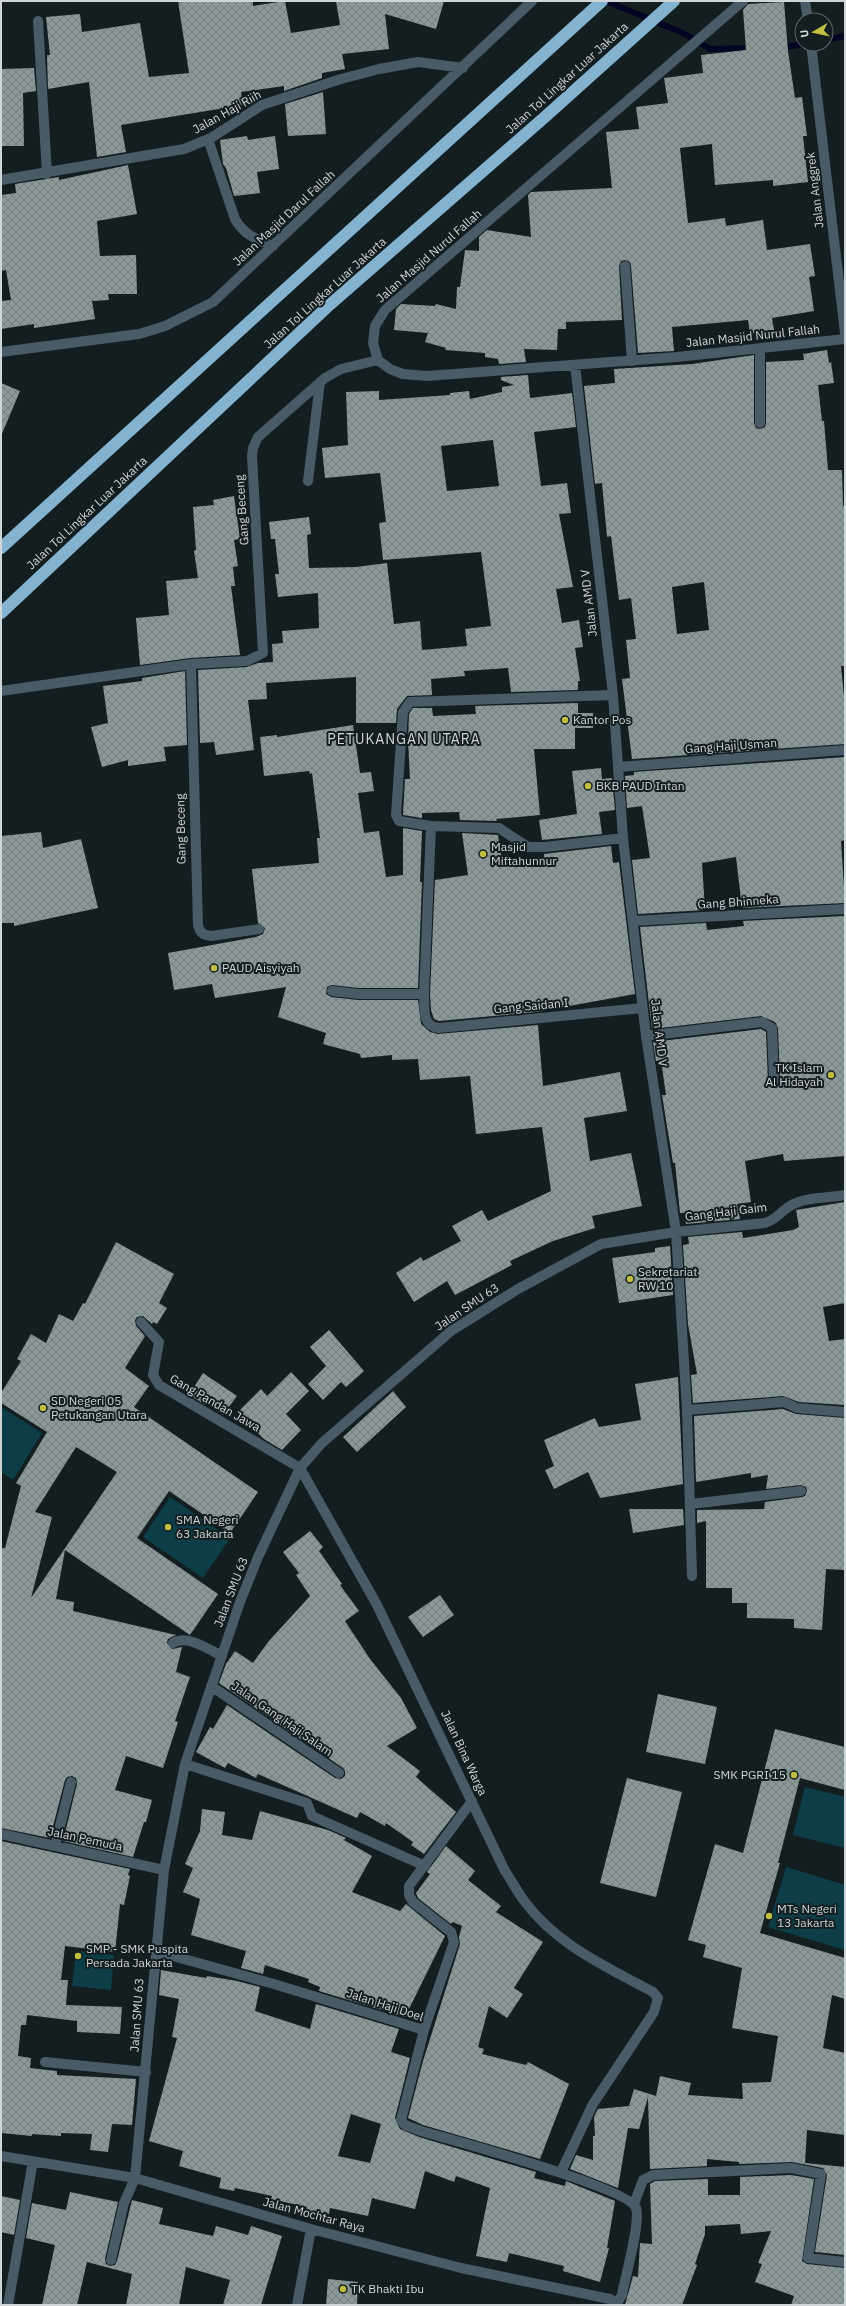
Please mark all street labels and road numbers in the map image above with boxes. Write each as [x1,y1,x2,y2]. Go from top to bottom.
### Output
street label: Jalan Tol Lingkar Luar Jakarta [502,18,631,137]
street label: Jalan Haji Riih [190,87,264,137]
street label: Jalan Anggrek [802,151,827,229]
street label: Jalan Masjid Darul Fallah [230,167,338,269]
street label: Jalan Masjid Nurul Fallah [373,206,484,305]
street label: Jalan Tol Lingkar Luar Jakarta [260,233,389,352]
street label: Jalan Masjid Nurul Fallah [685,321,821,350]
street label: Jalan Tol Lingkar Luar Jakarta [23,452,151,572]
street label: Gang Beceng [232,474,251,546]
street label: Jalan AMD V [577,568,600,637]
street label: Gang Haji Usman [684,735,777,756]
street label: Gang Beceng [172,793,189,865]
street label: Gang Bhinneka [697,891,780,912]
street label: Gang Saidan I [493,995,569,1016]
street label: Jalan AMD V [648,999,671,1068]
street label: Gang Haji Gaim [684,1199,768,1224]
street label: Jalan SMU 63 [432,1280,502,1333]
street label: Gang Pandan Jawa [167,1371,264,1435]
street label: Jalan SMU 63 [210,1555,251,1629]
street label: Jalan Gang Haji Salam [229,1678,336,1759]
street label: Jalan Bina Warga [438,1708,491,1798]
street label: Jalan Pemuda [46,1823,124,1854]
street label: Jalan SMU 63 [126,1978,147,2052]
street label: Jalan Haji Doel [345,1985,426,2024]
street label: Jalan Mochtar Raya [261,2194,367,2236]

